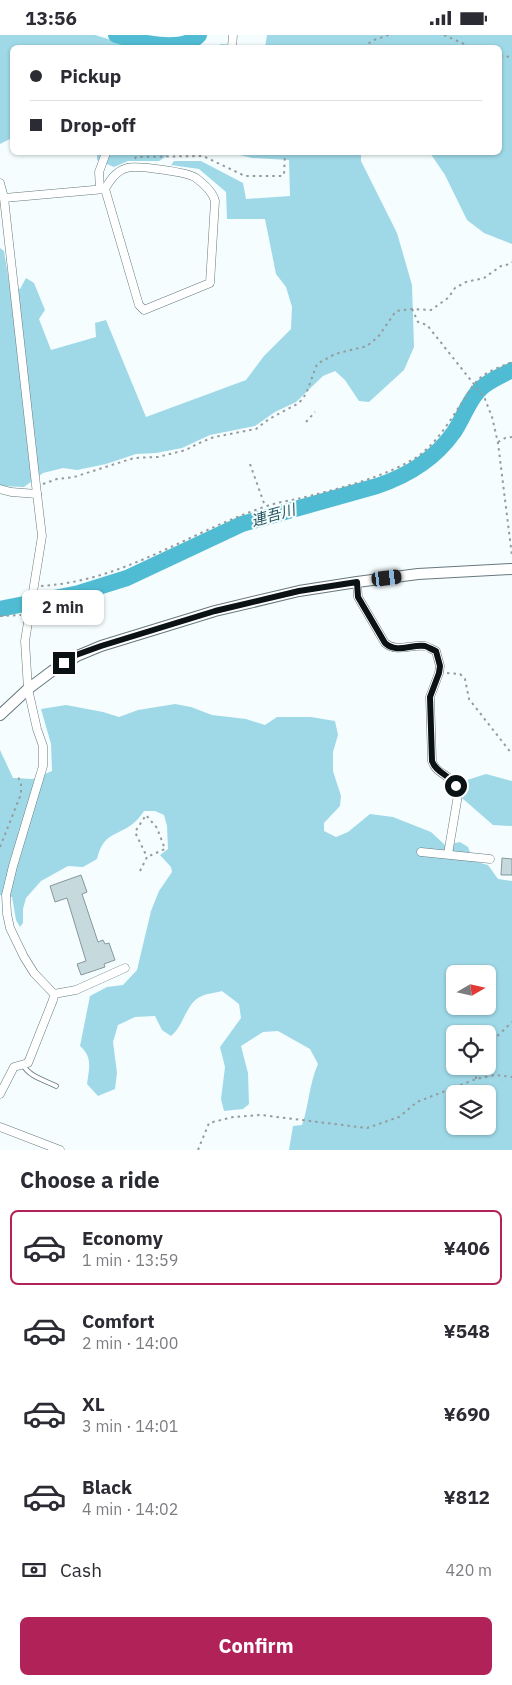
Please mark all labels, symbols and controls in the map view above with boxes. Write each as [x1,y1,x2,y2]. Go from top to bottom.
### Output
text: 13:56 [25,6,77,30]
text: Pickup [60,64,121,88]
text: Drop-off [60,113,136,137]
water label: 連吾川 [249,499,299,530]
car [371,569,402,587]
callout: 2 min [23,591,105,625]
text: 2 min [42,597,84,617]
route end [53,652,75,674]
route start [445,775,467,797]
north arrow [446,965,496,1015]
map controls [446,965,496,1135]
button: locate [446,1025,496,1075]
button: layers [446,1085,496,1135]
text: Choose a ride [20,1165,160,1194]
icon: car [22,1225,67,1270]
text: Economy [82,1226,163,1250]
text: ¥406 [443,1236,490,1260]
text: 1 min · 13:59 [82,1250,178,1270]
icon: car [22,1308,67,1353]
text: Comfort [82,1309,155,1333]
text: ¥548 [443,1319,490,1343]
text: 2 min · 14:00 [82,1333,178,1353]
icon: car [22,1391,67,1436]
text: XL [82,1392,105,1416]
text: ¥690 [443,1402,490,1426]
text: 3 min · 14:01 [82,1416,178,1436]
icon: car [22,1474,67,1519]
text: Black [82,1475,132,1499]
text: ¥812 [443,1485,490,1509]
text: 4 min · 14:02 [82,1499,178,1519]
icon: cash [20,1556,48,1584]
text: Cash [60,1558,102,1582]
text: 420 m [445,1560,492,1580]
button: Confirm [20,1617,492,1675]

